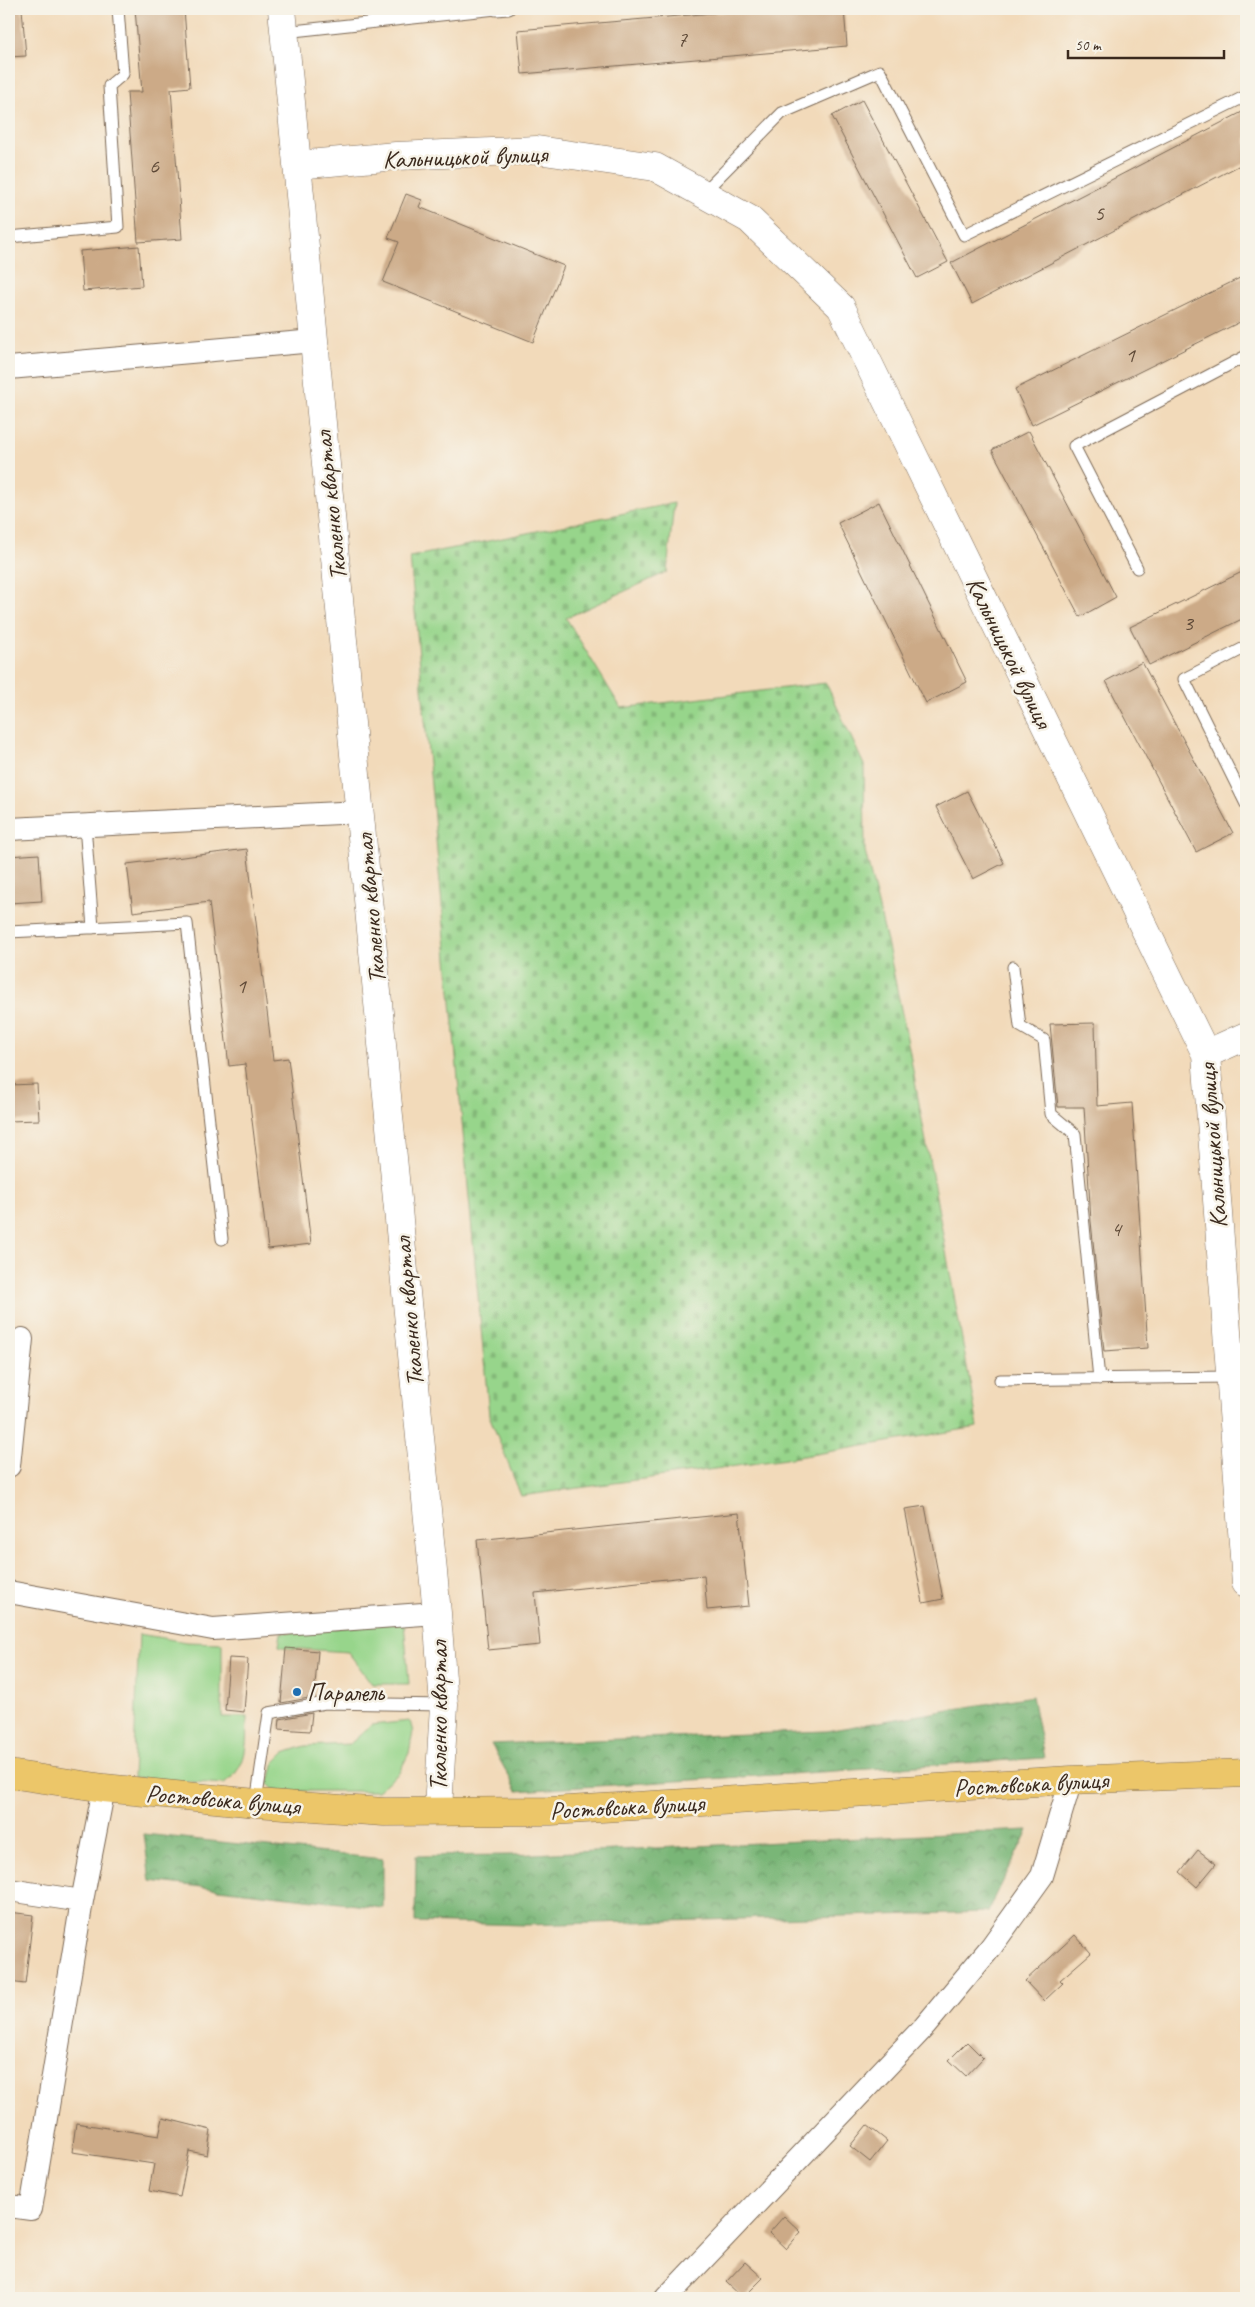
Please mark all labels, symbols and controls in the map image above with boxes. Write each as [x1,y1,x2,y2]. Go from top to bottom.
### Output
house number: 7 [677,25,688,53]
scale bar [1068,28,1224,60]
text: 50 m [1075,36,1102,55]
street label: Кальницькой вулиця [382,138,550,176]
house number: 6 [149,152,160,180]
house number: 5 [1094,199,1105,227]
house number: 1 [1125,341,1136,369]
street label: Ткаленко квартал [307,428,355,582]
street label: Кальницькой вулиця [959,571,1061,736]
house number: 3 [1183,609,1195,637]
street label: Ткаленко квартал [348,831,393,985]
house number: 1 [236,972,247,1000]
street label: Кальницькой вулиця [1191,1060,1235,1229]
house number: 4 [1111,1215,1123,1243]
street label: Ткаленко квартал [386,1234,431,1388]
street label: Ткаленко квартал [423,1639,455,1791]
place label: Паралель [307,1677,386,1709]
marker: Паралель [291,1686,303,1698]
street label: Ростовська вулиця [953,1764,1111,1804]
street label: Ростовська вулиця [145,1777,304,1823]
street label: Ростовська вулиця [549,1787,707,1827]

